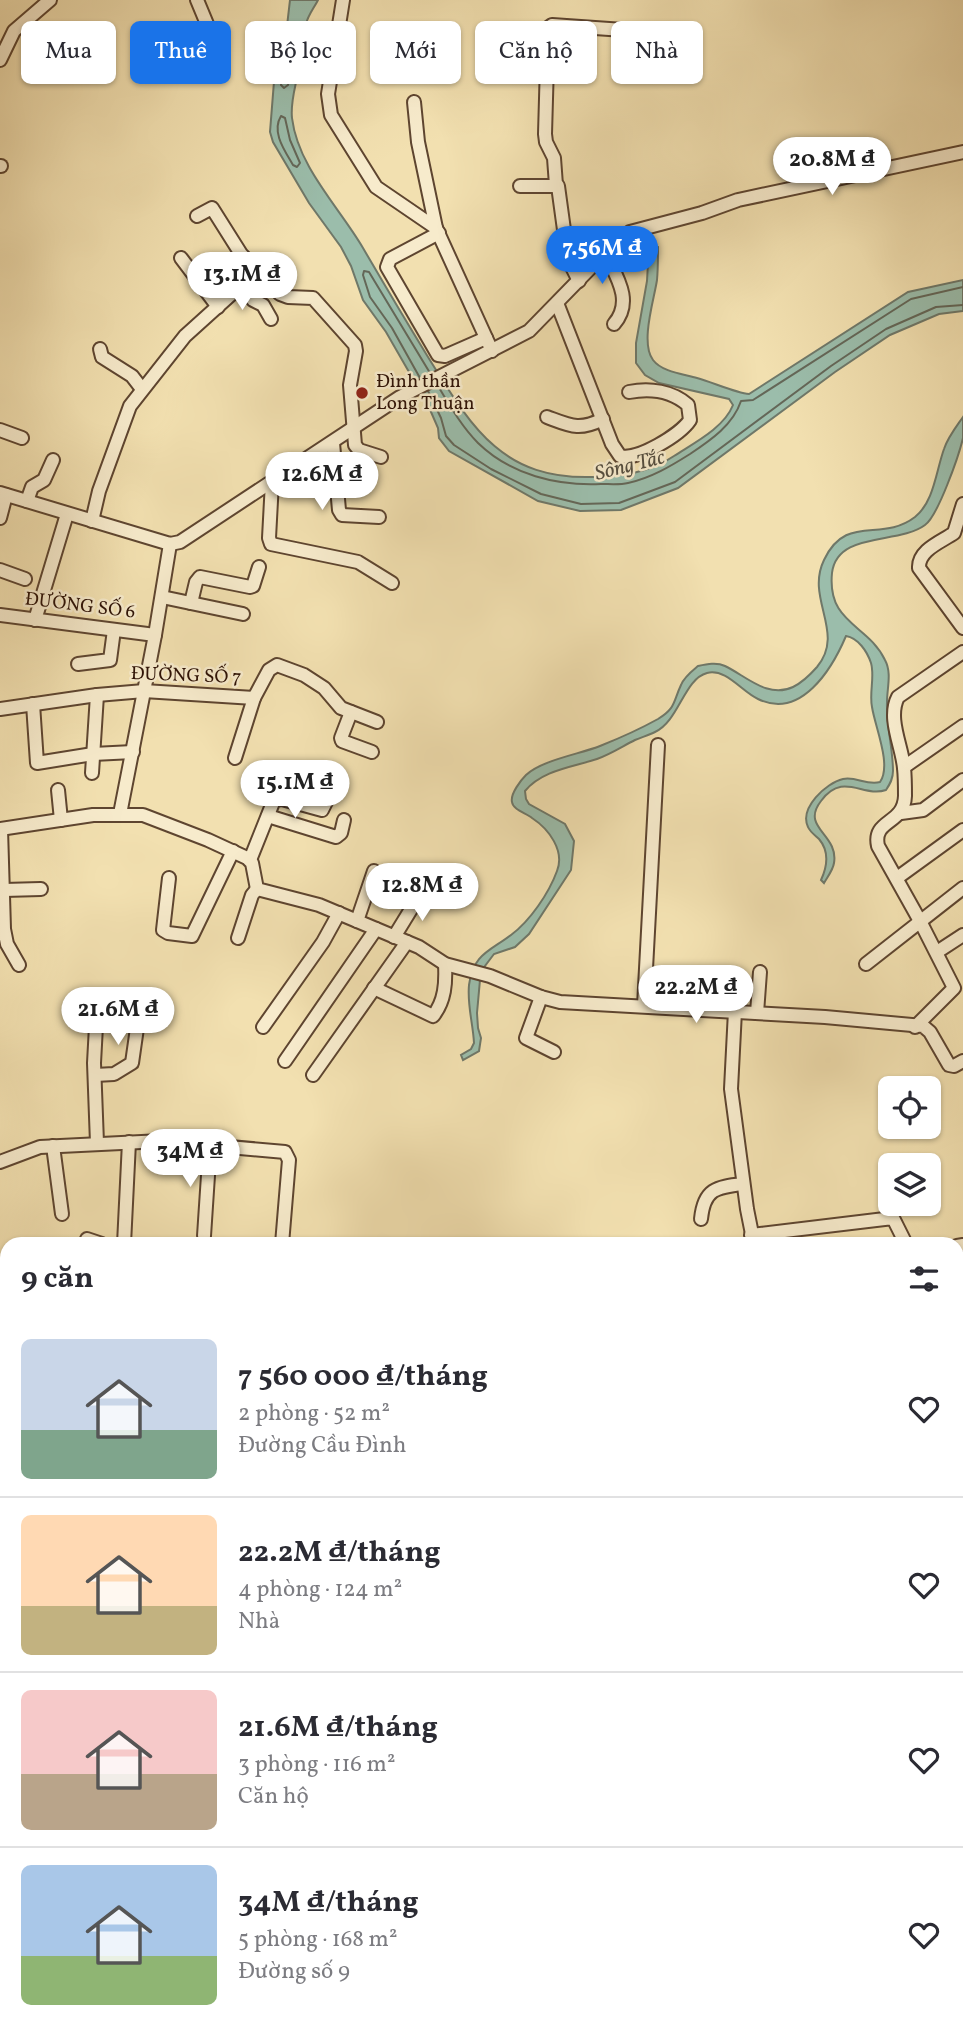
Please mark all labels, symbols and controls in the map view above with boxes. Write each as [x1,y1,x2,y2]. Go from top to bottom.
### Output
chip: Mua [21,21,116,84]
chip: Thuê [130,21,231,84]
chip: Bộ lọc [245,21,356,84]
chip: Mới [370,21,461,84]
chip: Căn hộ [475,21,597,84]
chip: Nhà [611,21,703,84]
pin: 20.8M ₫ [767,138,897,197]
text: 20.8M ₫ [789,144,875,176]
pin: 7.56M ₫ [537,226,667,286]
text: 7.56M ₫ [562,233,642,265]
pin: 13.1M ₫ [177,252,307,312]
text: 13.1M ₫ [203,259,281,291]
place label: Đình thần Long Thuận [376,369,475,417]
marker: Đình thần Long Thuận [354,385,370,401]
water label: Sông Tắc [592,443,668,489]
pin: 12.6M ₫ [257,452,387,512]
text: 12.6M ₫ [281,459,363,491]
street label: ĐƯỜNG SỐ 6 [23,585,137,626]
street label: ĐƯỜNG SỐ 7 [130,660,242,691]
pin: 15.1M ₫ [230,760,360,820]
text: 15.1M ₫ [257,767,333,799]
pin: 12.8M ₫ [357,864,487,923]
text: 12.8M ₫ [381,870,463,902]
pin: 22.2M ₫ [631,965,761,1025]
text: 22.2M ₫ [654,972,738,1004]
pin: 21.6M ₫ [53,988,183,1047]
text: 21.6M ₫ [77,994,159,1026]
map controls [878,1076,941,1216]
button: locate [878,1076,941,1139]
pin: 34M ₫ [141,1130,239,1189]
text: 34M ₫ [157,1136,223,1168]
button: layers [878,1153,941,1216]
text: 9 căn [21,1258,94,1300]
icon: filters [905,1260,943,1298]
text: 7 560 000 ₫/tháng [238,1356,488,1398]
icon: home [77,1367,161,1451]
icon: heart [905,1390,943,1428]
text: 2 phòng · 52 m² [238,1398,390,1430]
text: Đường Cầu Đình [238,1430,406,1462]
text: 22.2M ₫/tháng [238,1532,441,1574]
icon: home [77,1543,161,1627]
icon: heart [905,1566,943,1604]
text: 4 phòng · 124 m² [238,1574,402,1606]
text: Nhà [238,1606,280,1638]
text: 21.6M ₫/tháng [238,1707,438,1749]
icon: home [77,1718,161,1802]
icon: heart [905,1741,943,1779]
text: 3 phòng · 116 m² [238,1749,395,1781]
text: Căn hộ [238,1781,309,1813]
text: 34M ₫/tháng [238,1882,419,1924]
icon: home [77,1893,161,1977]
icon: heart [905,1916,943,1954]
text: 5 phòng · 168 m² [238,1924,397,1956]
text: Đường số 9 [238,1956,350,1988]

